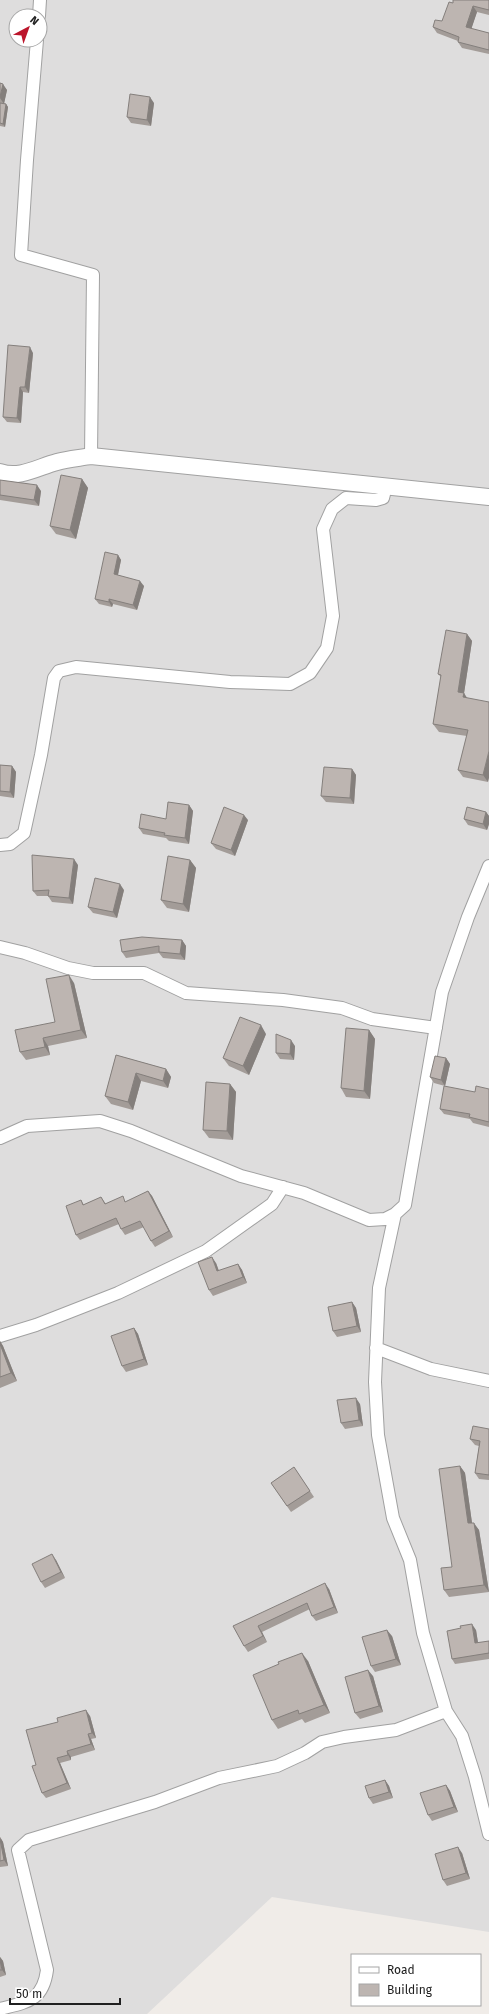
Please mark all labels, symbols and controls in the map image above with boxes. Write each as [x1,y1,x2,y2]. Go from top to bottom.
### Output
north arrow [8,8,48,48]
text: N [27,14,41,28]
legend [351,1954,481,2006]
text: Road [387,1963,415,1977]
scale bar [10,1980,120,2006]
text: Building [387,1983,433,1997]
text: 50 m [16,1987,42,2001]

